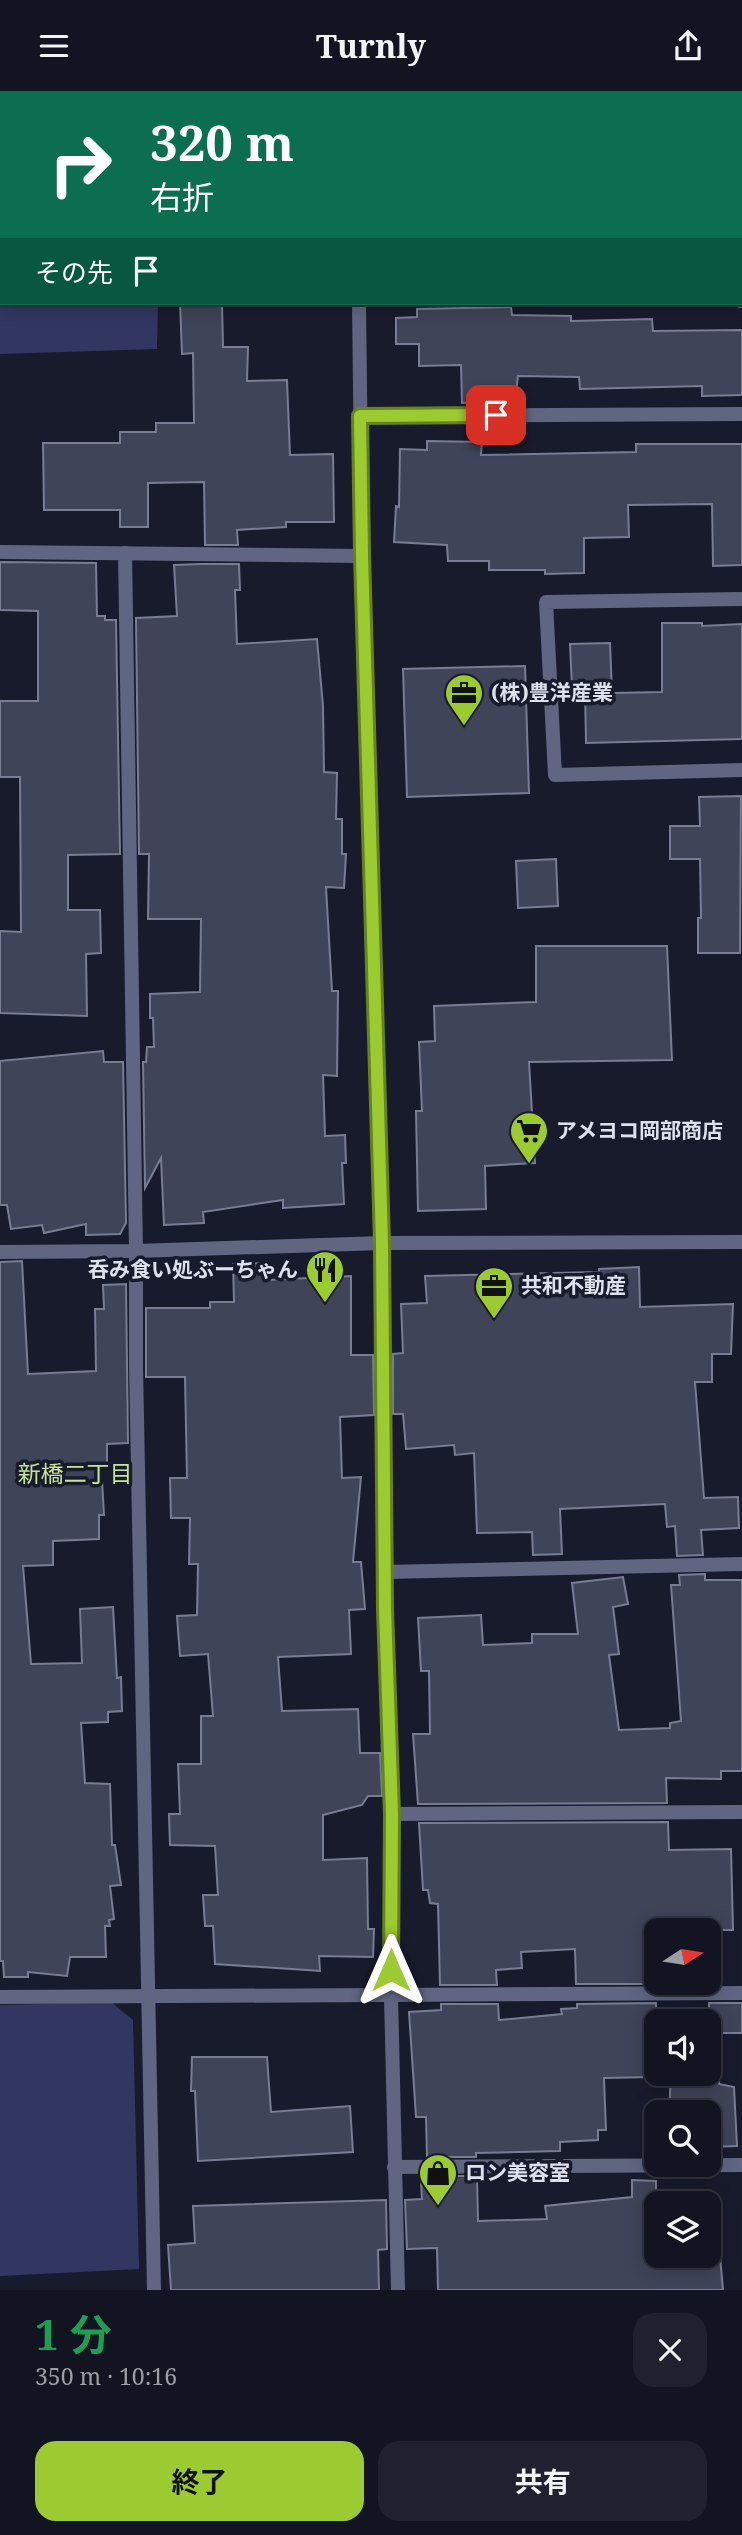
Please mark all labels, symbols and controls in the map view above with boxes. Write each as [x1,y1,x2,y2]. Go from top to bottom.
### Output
text: Turnly [316,24,426,67]
icon: menu [35,27,73,65]
icon: share [669,27,707,65]
text: 320 m [150,109,294,175]
icon: right [35,119,126,210]
text: 右折 [150,175,214,218]
icon: arrive [127,252,165,290]
text: その先 [35,254,113,290]
pin [466,385,526,445]
icon: arrive [477,396,515,434]
office icon: (株)豊洋産業 [443,672,485,727]
place label: (株)豊洋産業 [491,678,613,706]
supermarket icon: アメヨコ岡部商店 [508,1110,550,1165]
place label: アメヨコ岡部商店 [556,1116,723,1144]
restaurant icon: 呑み食い処ぶーちゃん [304,1249,346,1304]
place label: 呑み食い処ぶーちゃん [88,1255,298,1283]
office icon: 共和不動産 [473,1265,515,1320]
place label: 共和不動産 [521,1271,626,1299]
district label: 新橋二丁目 [18,1457,133,1489]
north arrow [644,1918,721,1995]
map controls [644,1918,721,2268]
position arrow [354,1933,428,2007]
button: sound [644,2009,721,2086]
button: search [644,2100,721,2177]
shop icon: ロン美容室 [417,2152,459,2207]
place label: ロン美容室 [465,2158,570,2186]
button: layers [644,2191,721,2268]
text: 1 分 [35,2305,112,2362]
button: close [633,2313,707,2387]
text: 350 m · 10:16 [35,2360,177,2392]
button: 終了 [35,2441,364,2521]
button: 共有 [378,2441,707,2521]

